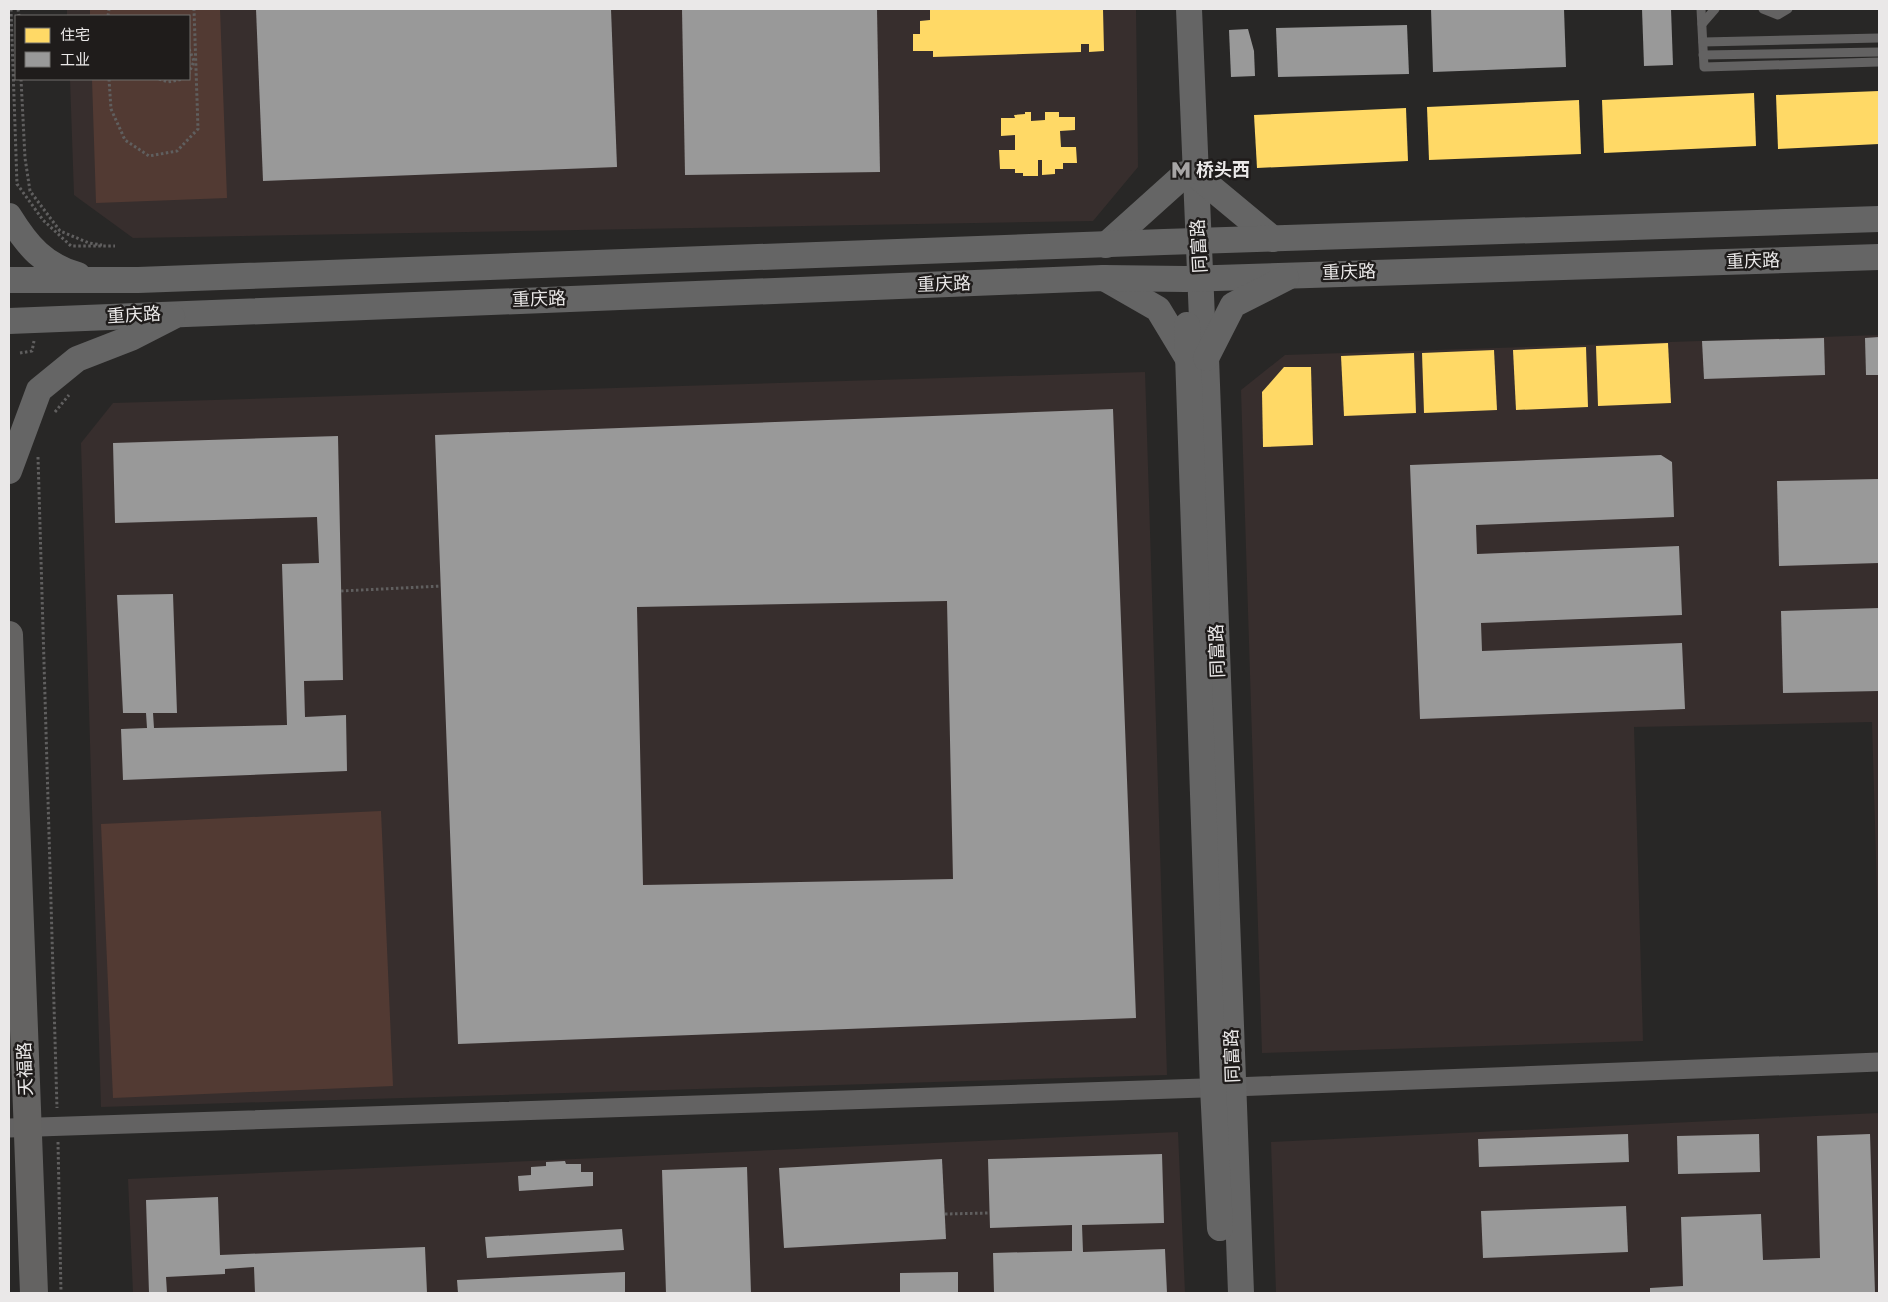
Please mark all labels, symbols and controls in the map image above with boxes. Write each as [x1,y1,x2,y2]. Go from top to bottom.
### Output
legend [15,15,190,80]
text: 住宅 [60,24,90,46]
text: 工业 [60,49,90,71]
place label: 桥头西 [1196,157,1250,183]
metro station icon: 桥头西 [1170,159,1192,181]
street label: 同富路 [1185,218,1213,274]
street label: 重庆路 [1726,247,1780,275]
street label: 重庆路 [1322,258,1376,286]
street label: 重庆路 [917,270,971,298]
street label: 重庆路 [512,285,566,313]
street label: 重庆路 [106,301,162,329]
street label: 同富路 [1203,624,1231,678]
street label: 同富路 [1218,1029,1246,1083]
street label: 天福路 [11,1042,39,1096]

